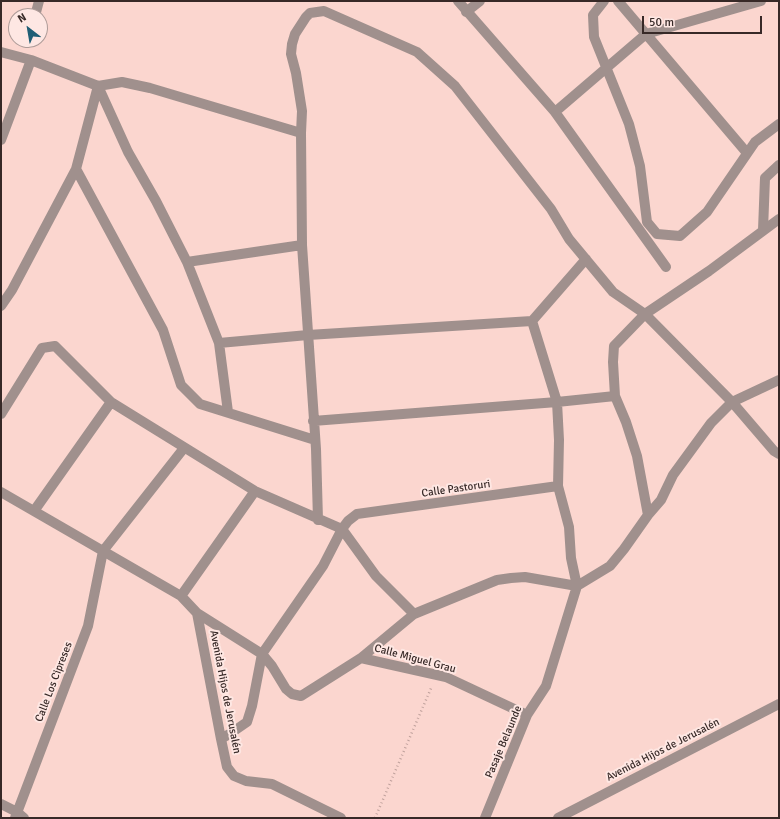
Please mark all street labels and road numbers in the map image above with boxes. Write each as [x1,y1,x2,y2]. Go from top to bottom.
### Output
street label: Calle Pastoruri [421,478,491,500]
street label: Avenida Hijos de Jerusalén [207,629,243,755]
street label: Calle Los Cipreses [33,640,75,724]
street label: Calle Miguel Grau [373,642,457,676]
street label: Pasaje Belaunde [483,704,525,780]
street label: Avenida Hijos de Jerusalén [604,716,722,784]

